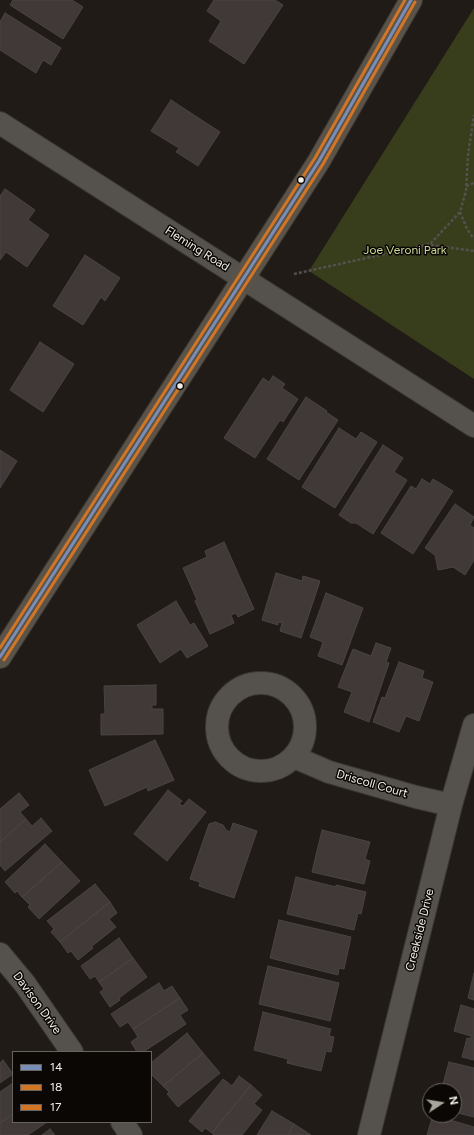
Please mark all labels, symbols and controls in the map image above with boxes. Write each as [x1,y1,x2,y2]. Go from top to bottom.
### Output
unlabelled marker [296,175,306,185]
street label: Fleming Road [162,224,232,274]
park label: Joe Veroni Park [363,243,447,257]
unlabelled marker [175,381,185,391]
street label: Driscoll Court [335,767,409,801]
street label: Creekside Drive [403,887,437,973]
street label: Davison Drive [10,969,64,1037]
legend [12,1051,152,1123]
text: 14 [50,1060,62,1074]
text: 18 [50,1080,62,1094]
north arrow [422,1083,462,1123]
text: N [446,1095,460,1106]
text: 17 [50,1100,61,1114]

